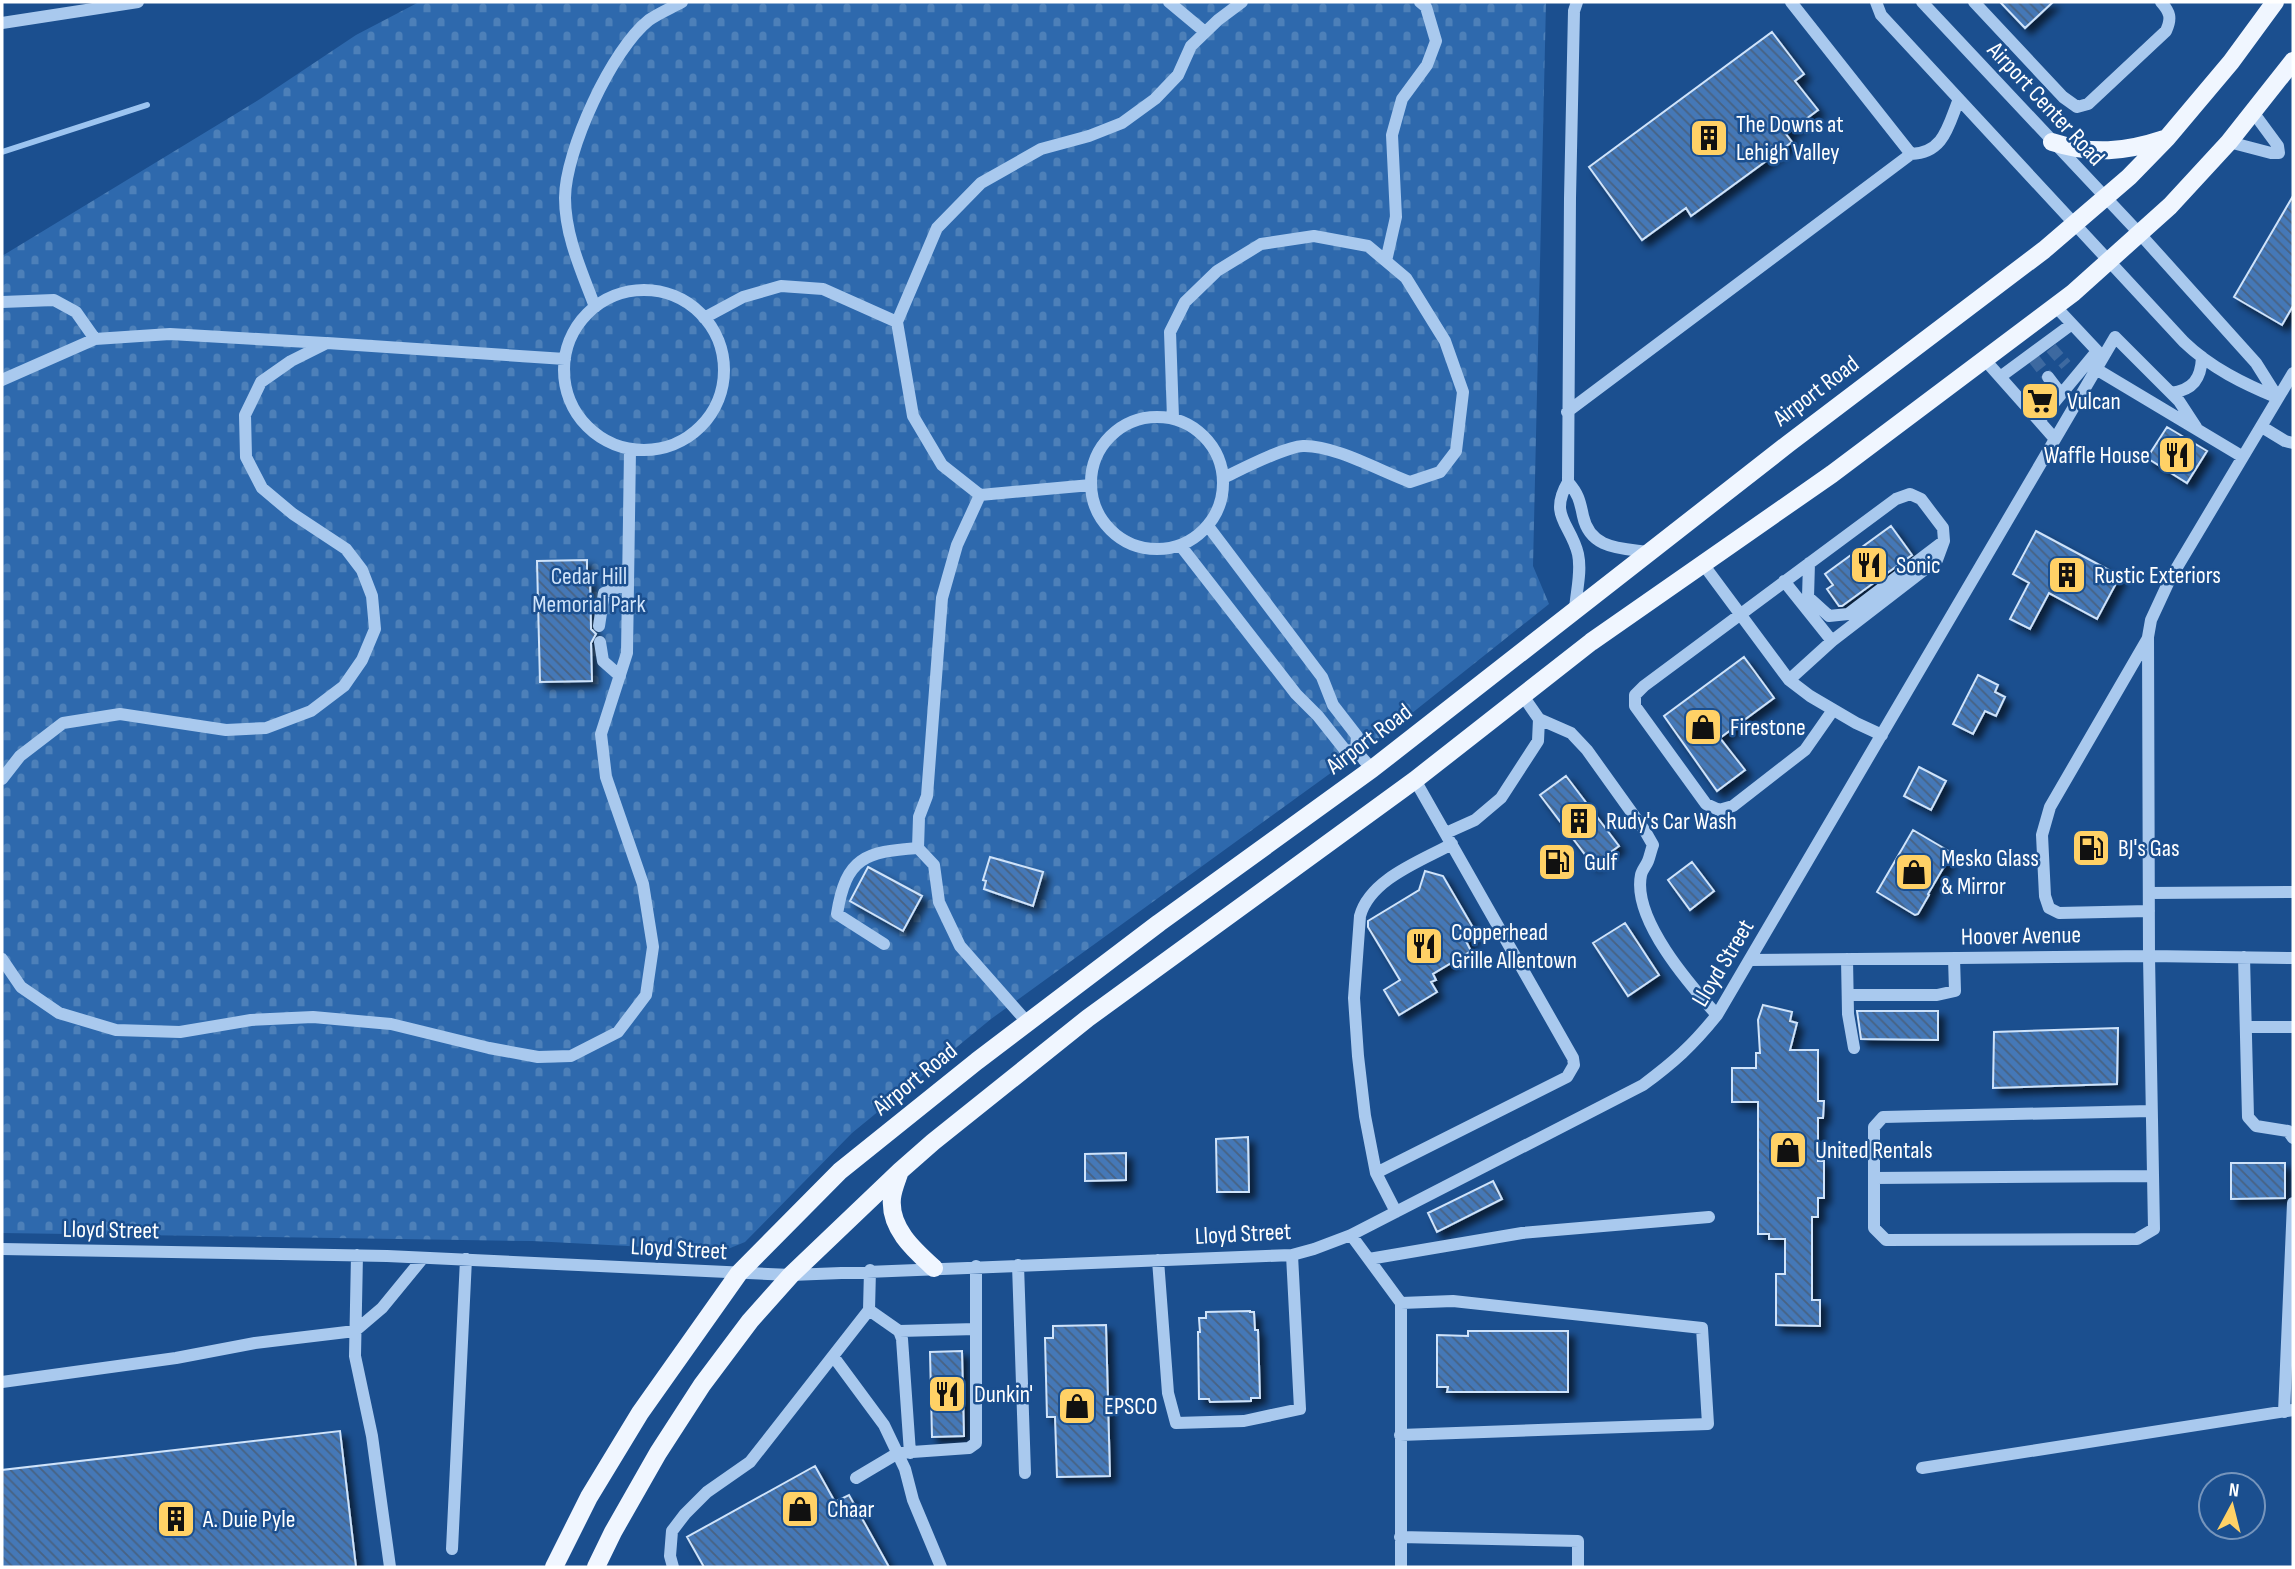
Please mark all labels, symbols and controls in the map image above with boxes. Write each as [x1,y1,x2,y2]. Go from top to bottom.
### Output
street label: Airport Center Road [1981,35,2111,172]
place label: The Downs at Lehigh Valley [1736,110,1844,167]
building icon: The Downs at Lehigh Valley [1688,117,1730,159]
street label: Airport Road [1767,349,1865,433]
supermarket icon: Vulcan [2019,380,2061,422]
place label: Vulcan [2067,387,2121,416]
restaurant icon: Waffle House [2156,434,2198,476]
place label: Waffle House [2044,441,2150,470]
restaurant icon: Sonic [1848,544,1890,586]
place label: Sonic [1896,551,1941,580]
building icon: Rustic Exteriors [2046,554,2088,596]
place label: Rustic Exteriors [2094,561,2221,590]
park label: Cedar Hill Memorial Park [532,562,646,619]
street label: Airport Road [1320,697,1418,781]
shop icon: Firestone [1682,706,1724,748]
place label: Firestone [1730,713,1806,742]
building icon: Rudy's Car Wash [1558,800,1600,842]
place label: Rudy's Car Wash [1606,807,1737,836]
fuel station icon: BJ's Gas [2070,827,2112,869]
place label: BJ's Gas [2118,834,2180,863]
fuel station icon: Gulf [1536,841,1578,883]
place label: Mesko Glass & Mirror [1941,844,2039,901]
place label: Gulf [1584,848,1619,877]
shop icon: Mesko Glass & Mirror [1893,851,1935,893]
street label: Lloyd Street [1686,914,1760,1012]
place label: Copperhead Grille Allentown [1451,918,1577,975]
street label: Hoover Avenue [1961,920,2081,952]
restaurant icon: Copperhead Grille Allentown [1403,925,1445,967]
street label: Airport Road [866,1036,963,1122]
shop icon: United Rentals [1767,1129,1809,1171]
place label: United Rentals [1815,1136,1933,1165]
street label: Lloyd Street [62,1215,160,1245]
street label: Lloyd Street [1194,1217,1292,1251]
street label: Lloyd Street [630,1232,728,1266]
restaurant icon: Dunkin' [926,1373,968,1415]
place label: Dunkin' [974,1380,1033,1409]
shop icon: EPSCO [1056,1385,1098,1427]
place label: EPSCO [1104,1392,1158,1421]
north arrow [2197,1471,2267,1541]
text: N [2227,1479,2240,1503]
shop icon: Chaar [779,1488,821,1530]
place label: Chaar [827,1495,874,1524]
building icon: A. Duie Pyle [155,1498,197,1540]
place label: A. Duie Pyle [202,1505,295,1534]

